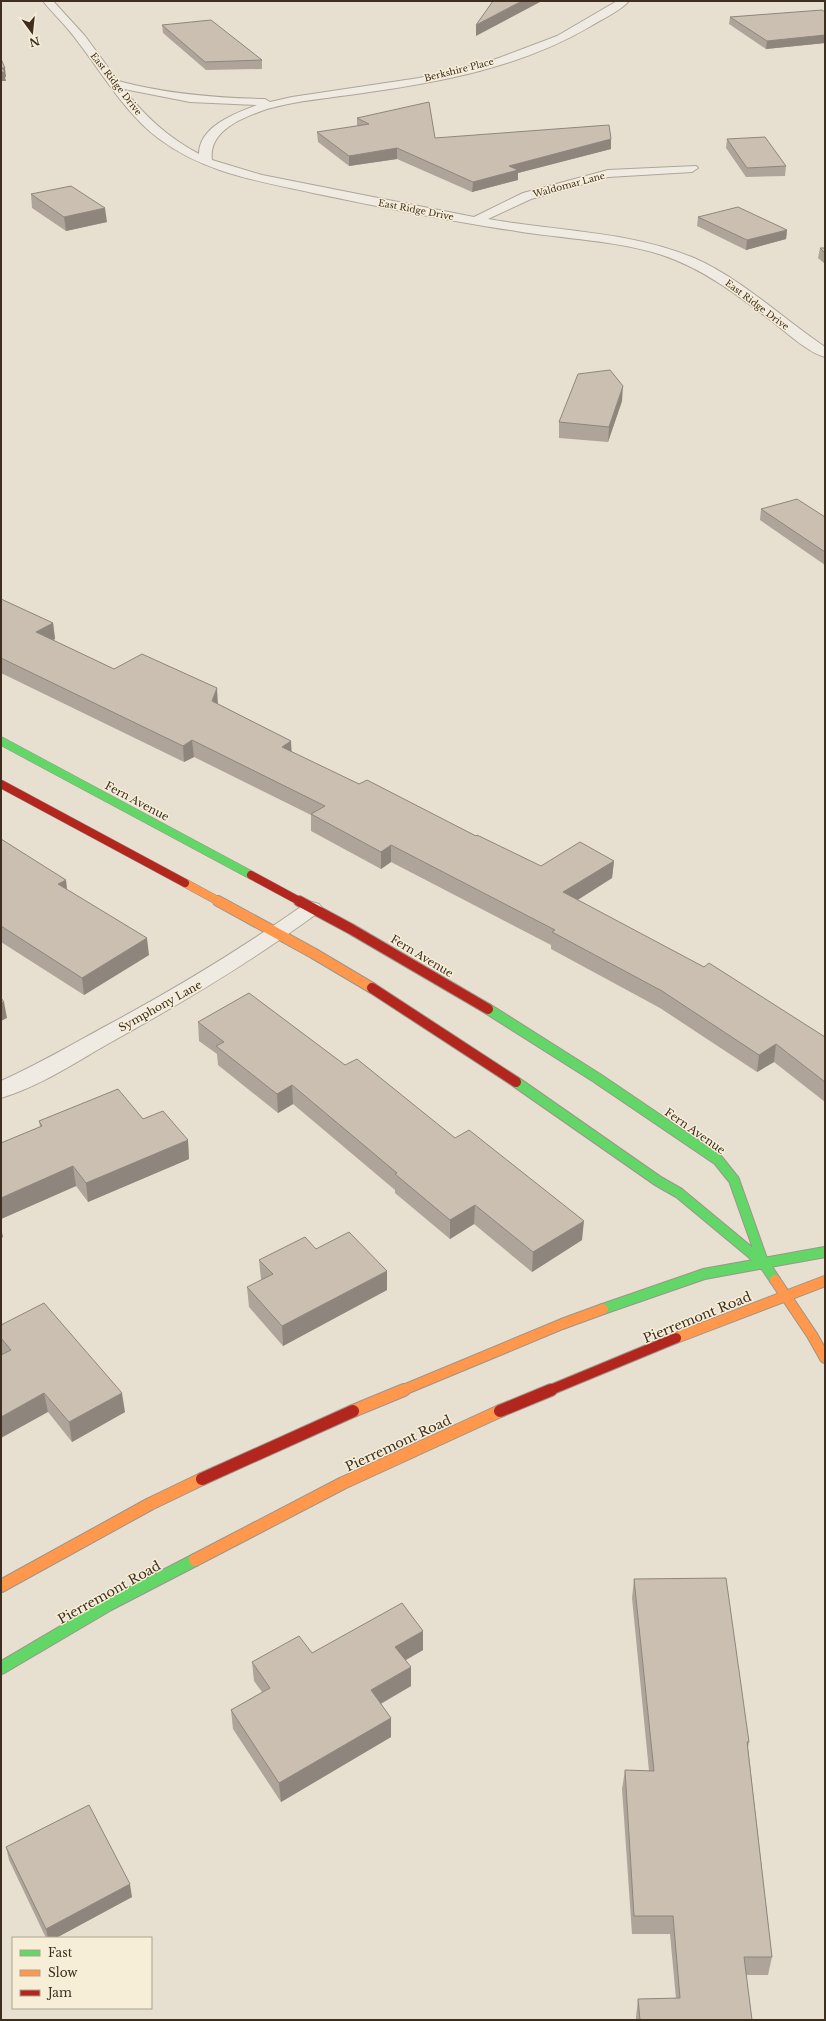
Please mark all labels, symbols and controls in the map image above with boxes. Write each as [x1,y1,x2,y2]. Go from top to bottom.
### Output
north arrow [12,12,52,52]
text: N [27,34,41,50]
street label: East Ridge Drive [88,50,144,117]
street label: Berkshire Place [423,56,495,83]
street label: Waldomar Lane [531,170,606,200]
street label: East Ridge Drive [377,197,455,222]
street label: East Ridge Drive [723,277,791,332]
street label: Fern Avenue [103,778,171,824]
street label: Fern Avenue [388,932,456,980]
street label: Symphony Lane [116,977,204,1035]
street label: Fern Avenue [662,1105,728,1157]
street label: Pierremont Road [641,1288,754,1347]
street label: Pierremont Road [342,1411,454,1475]
street label: Pierremont Road [55,1557,164,1628]
legend [12,1937,152,2009]
text: Fast [48,1945,73,1960]
text: Slow [48,1965,78,1980]
text: Jam [46,1985,72,2000]

